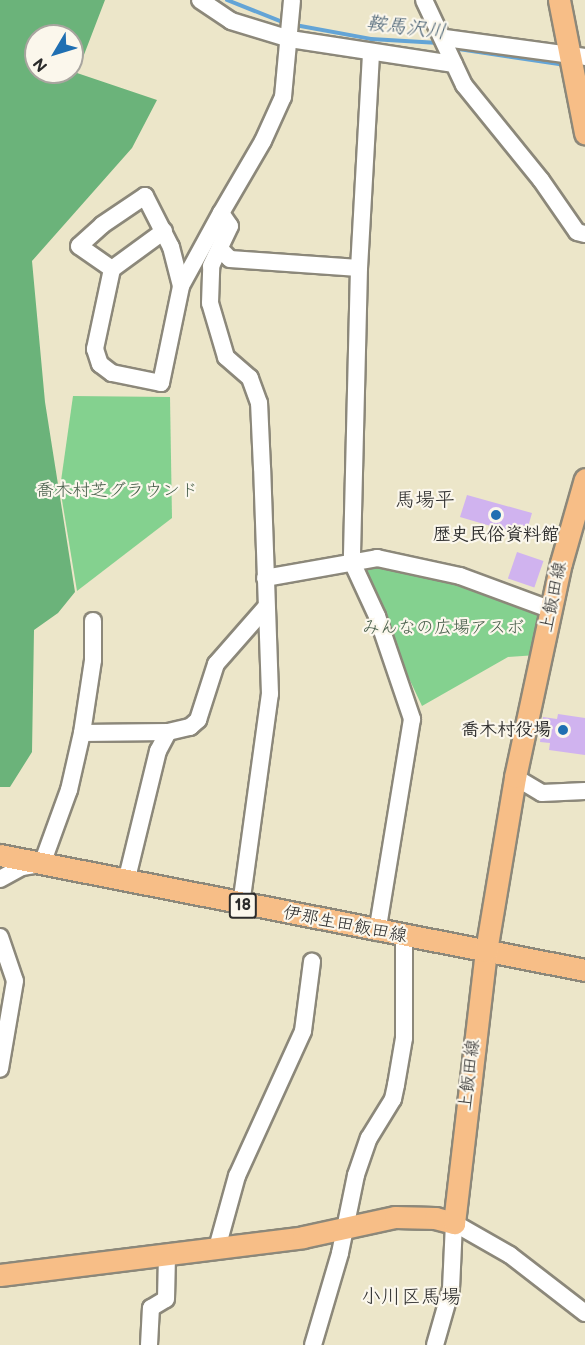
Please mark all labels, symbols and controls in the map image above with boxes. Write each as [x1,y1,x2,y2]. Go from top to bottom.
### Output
water label: 鞍馬沢川 [365,11,447,45]
north arrow [24,24,84,84]
text: N [30,54,52,75]
park label: 喬木村芝グラウンド [36,480,198,502]
district label: 馬場平 [395,488,455,512]
marker: 歴史民俗資料館 [489,508,503,522]
place label: 歴史民俗資料館 [433,524,559,546]
street label: 上飯田線 [536,560,572,634]
park label: みんなの広場アスボ [362,617,524,639]
place label: 喬木村役場 [461,719,551,741]
marker: 喬木村役場 [556,723,570,737]
road number: 18 [228,893,258,919]
street label: 伊那生田飯田線 [281,902,409,948]
street label: 上飯田線 [455,1038,485,1112]
district label: 小川区馬場 [361,1285,461,1309]

